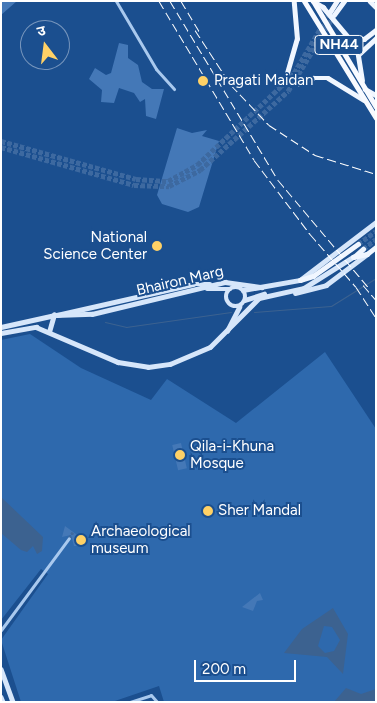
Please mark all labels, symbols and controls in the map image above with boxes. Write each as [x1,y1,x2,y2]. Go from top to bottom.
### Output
north arrow [20,20,70,70]
text: उ [35,22,47,40]
road number: NH44 [314,34,364,56]
place label: Pragati Maidan [214,72,313,90]
marker: Pragati Maidan [196,74,210,88]
place label: National Science Center [43,228,147,263]
marker: National Science Center [151,240,163,252]
street label: Bhairon Marg [135,262,225,300]
place label: Qila-i-Khuna Mosque [190,437,274,472]
marker: Qila-i-Khuna Mosque [174,449,186,461]
place label: Sher Mandal [218,502,301,520]
marker: Sher Mandal [202,505,214,517]
place label: Archaeological museum [91,522,191,557]
marker: Archaeological museum [75,534,87,546]
scale bar [197,650,300,682]
text: 200 m [202,660,246,678]

